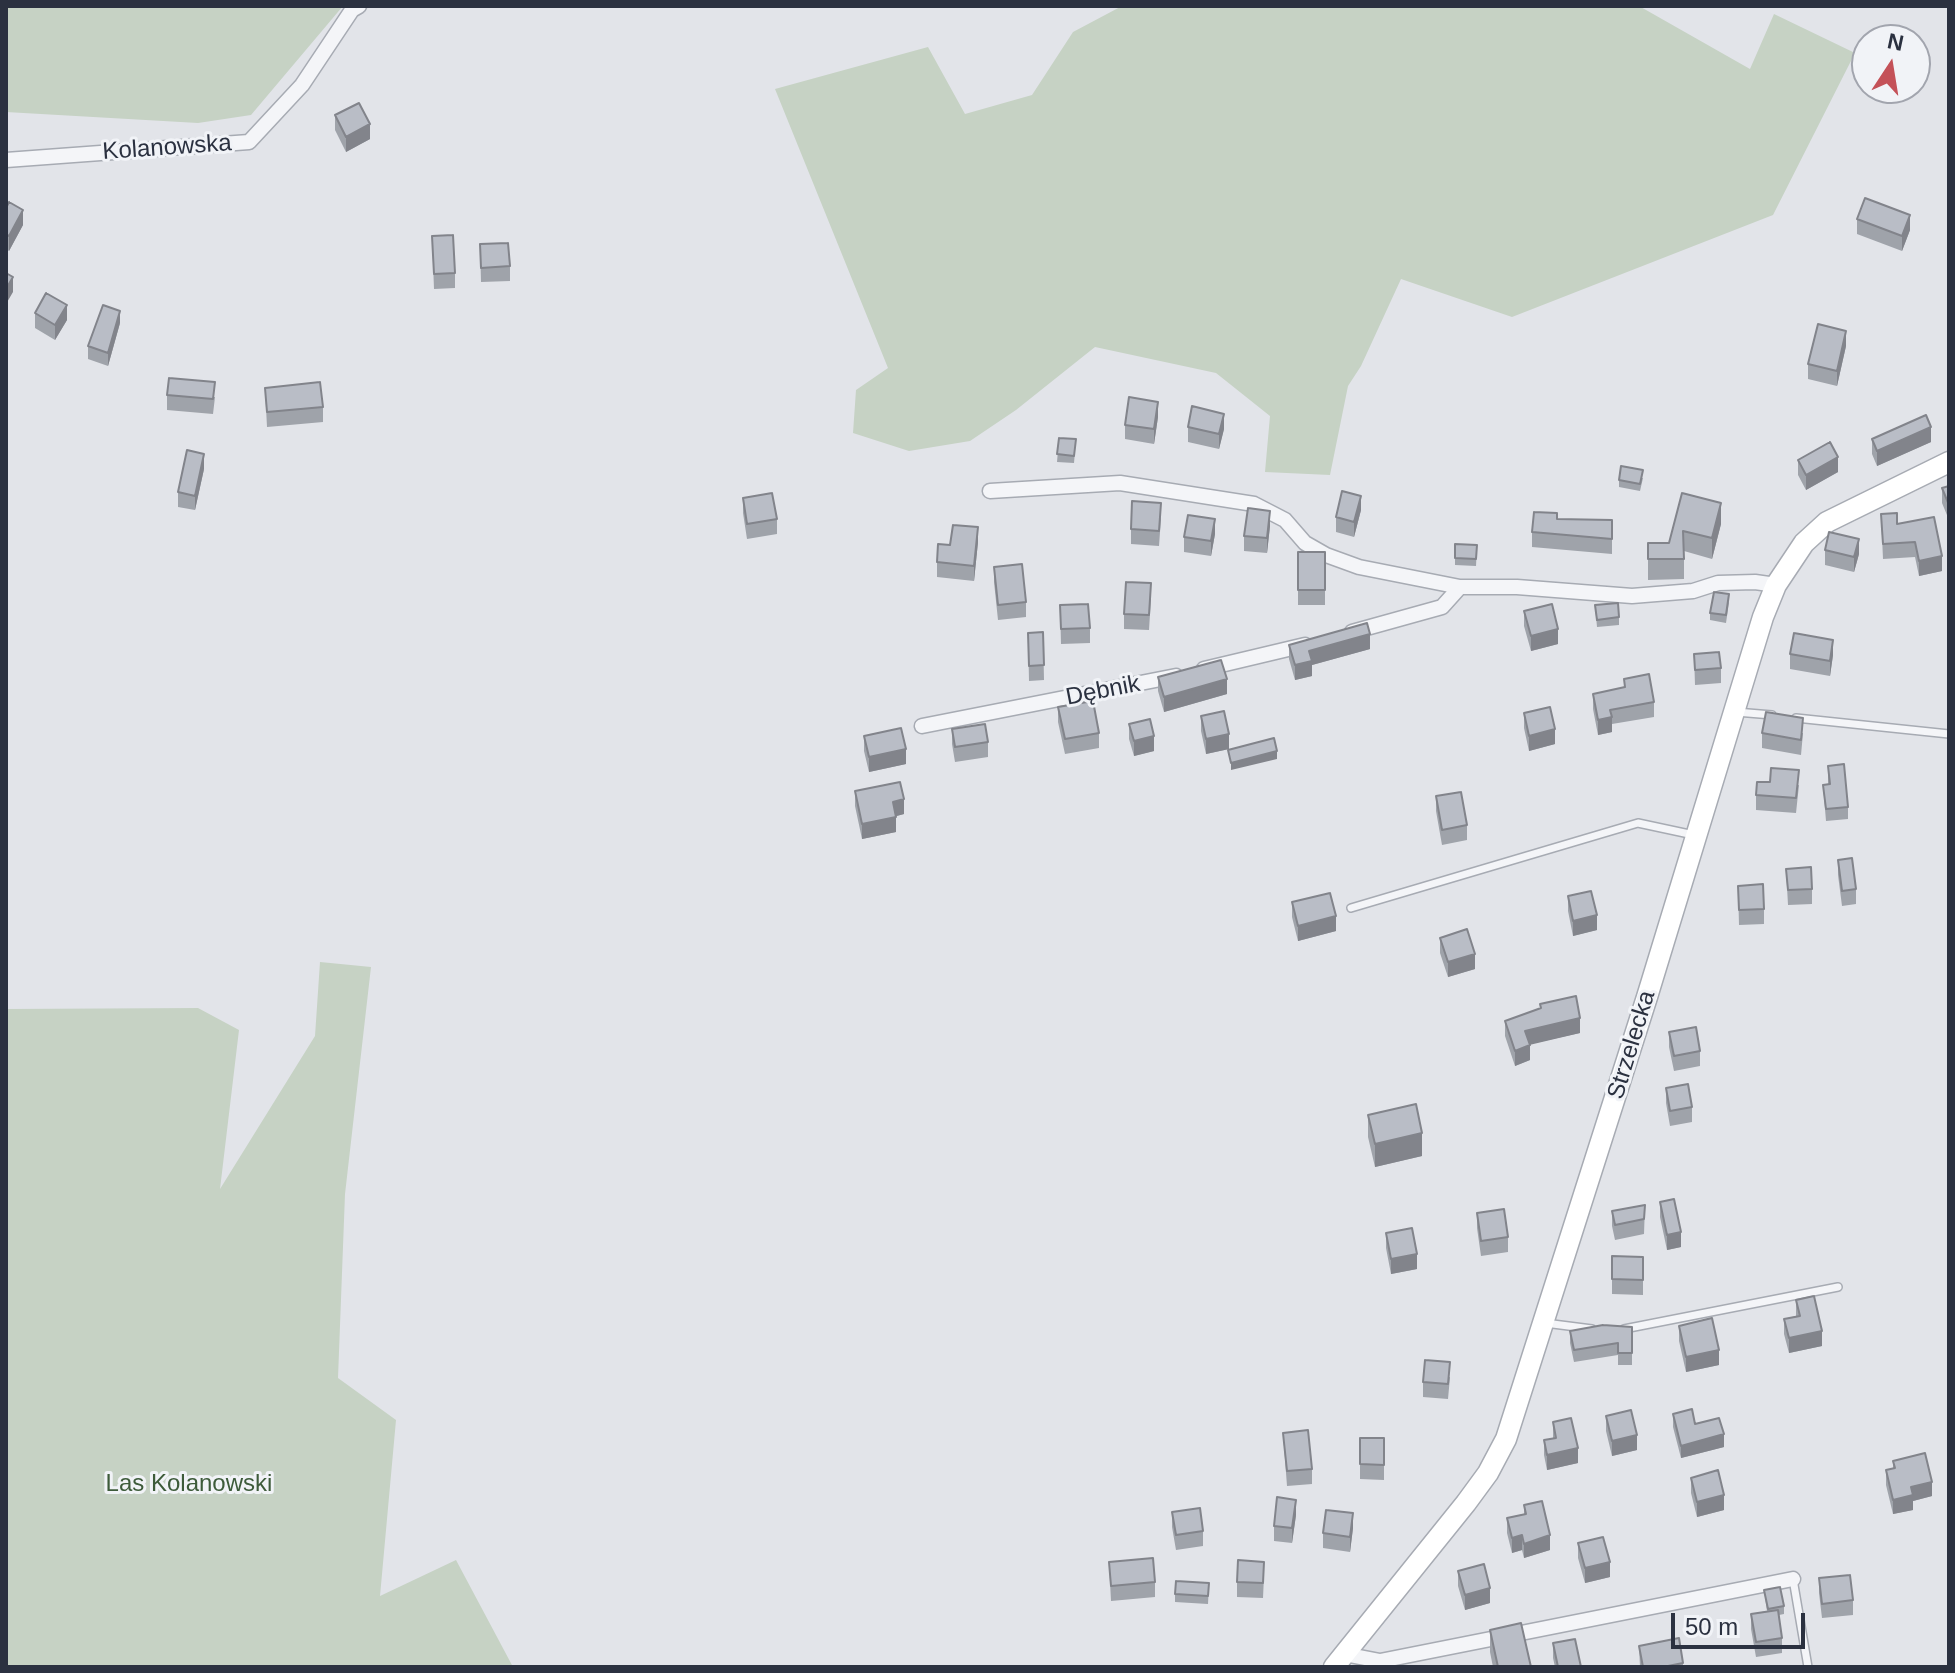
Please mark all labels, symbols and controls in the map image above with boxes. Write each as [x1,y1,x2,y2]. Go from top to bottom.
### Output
north arrow [1851,24,1931,104]
text: N [1885,28,1906,56]
street label: Kolanowska [101,129,233,167]
street label: Dębnik [1064,670,1142,712]
street label: Strzelecka [1602,987,1662,1103]
park label: Las Kolanowski [106,1470,272,1498]
scale bar [1675,1597,1809,1647]
text: 50 m [1685,1613,1738,1640]

